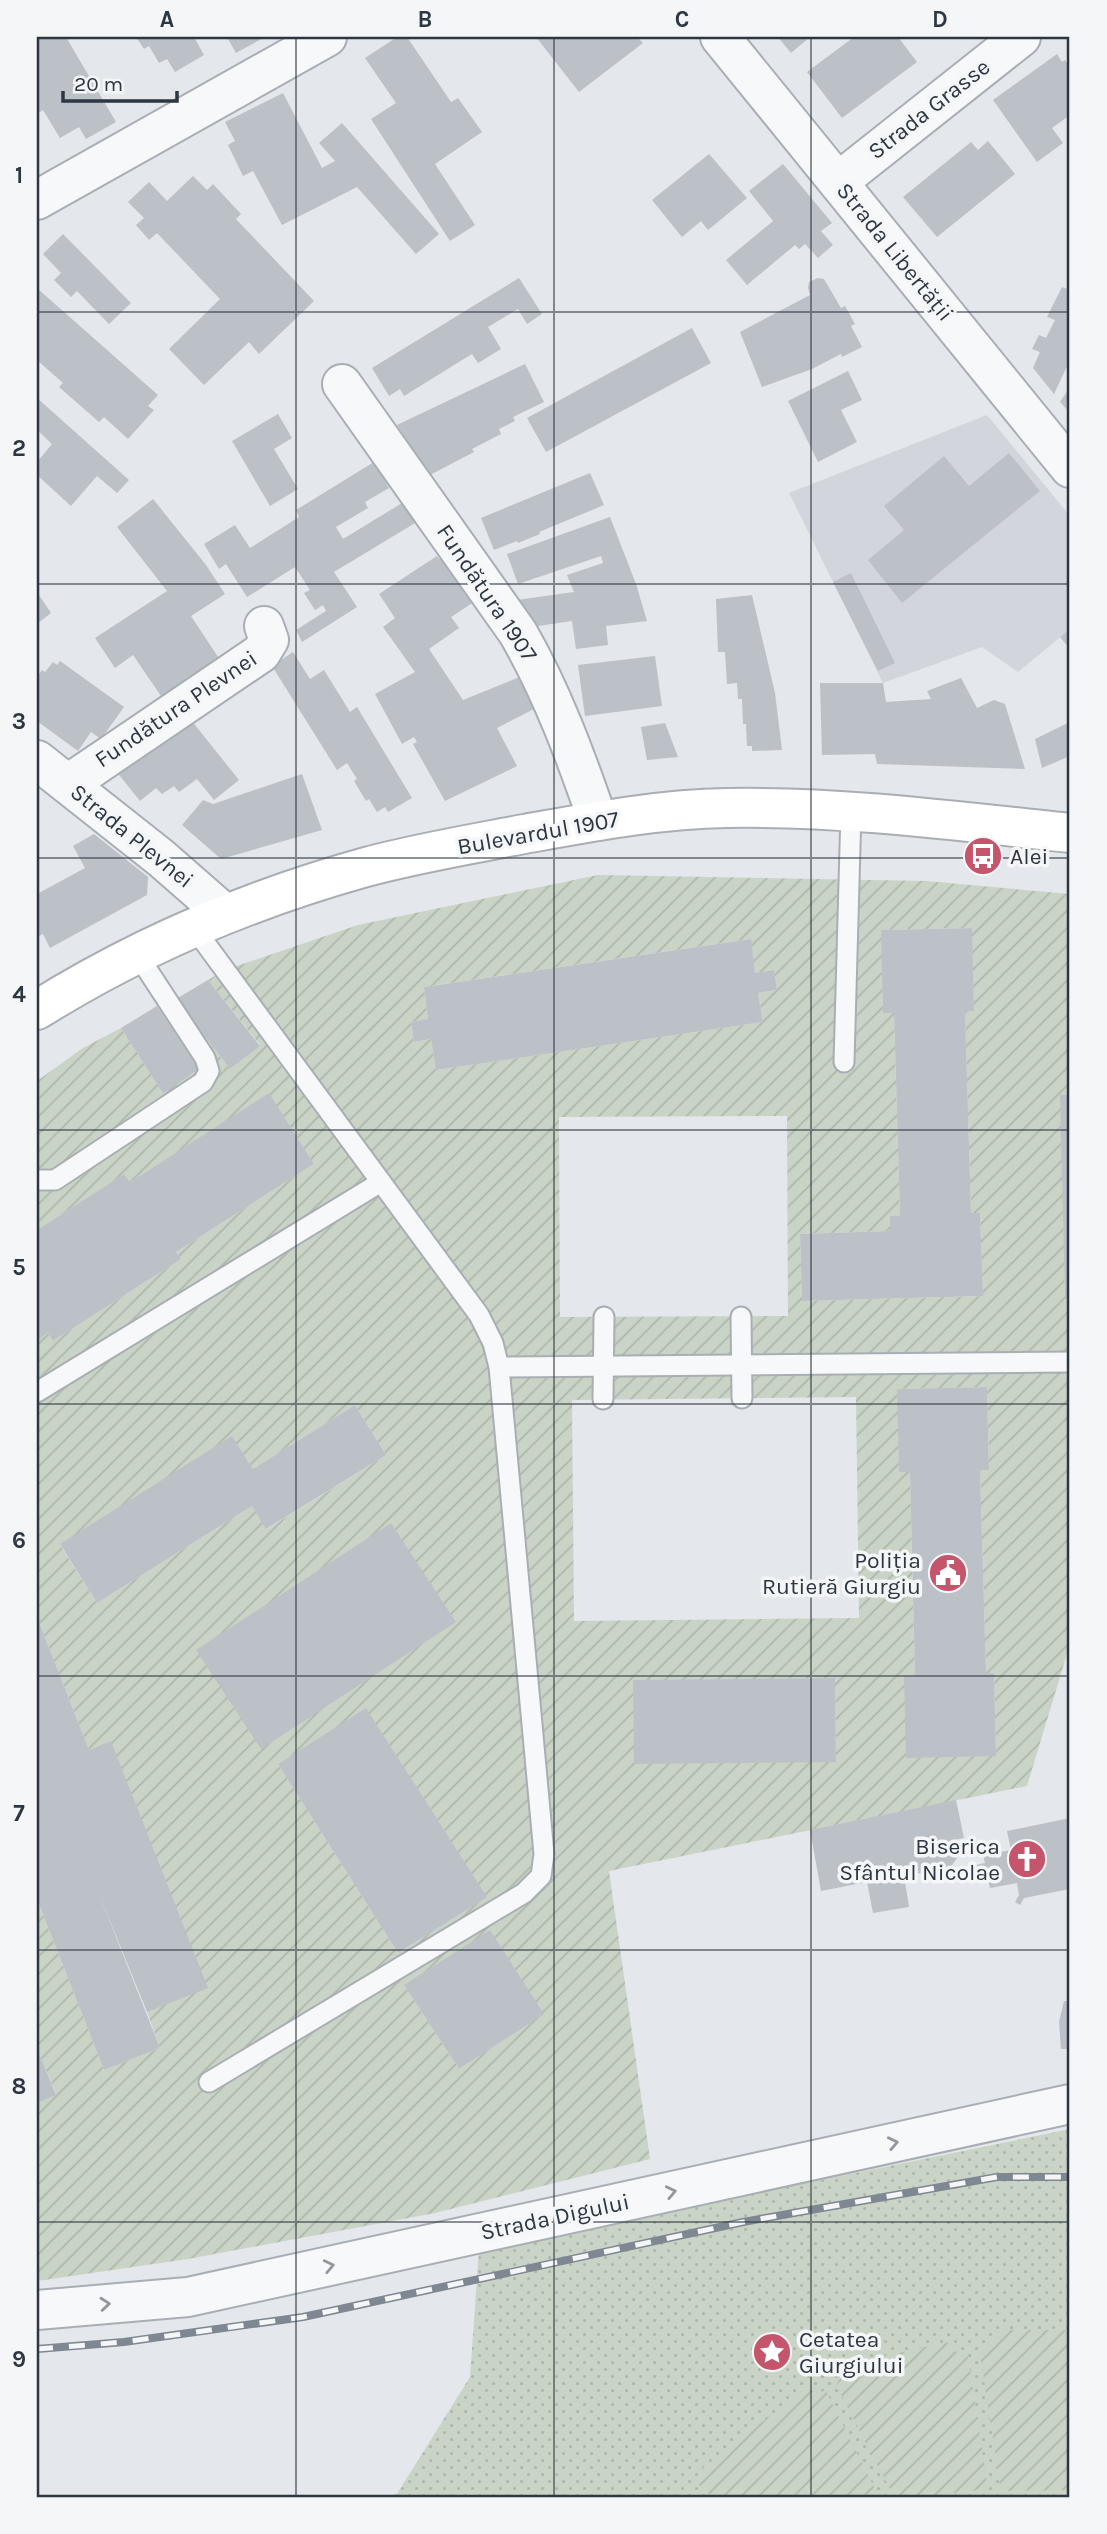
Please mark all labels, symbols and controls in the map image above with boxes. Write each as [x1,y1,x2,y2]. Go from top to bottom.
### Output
text: A [160,6,174,33]
text: B [418,6,432,33]
text: C [675,6,689,33]
text: D [932,6,948,33]
street label: Strada Grasse [863,53,995,165]
scale bar [63,60,177,104]
text: 20 m [74,72,123,96]
text: 1 [15,162,23,189]
street label: Strada Libertății [831,177,959,327]
text: 2 [12,435,26,462]
street label: Fundătura 1907 [431,519,543,667]
street label: Fundătura Plevnei [90,645,262,773]
text: 3 [12,708,26,735]
street label: Strada Plevnei [65,778,199,894]
street label: Bulevardul 1907 [455,805,621,861]
bus stop icon: Alei [962,835,1004,877]
place label: Alei [1010,843,1048,870]
text: 4 [12,981,26,1008]
text: 5 [12,1254,26,1281]
text: 6 [12,1527,26,1554]
place label: Poliția Rutieră Giurgiu [762,1547,921,1600]
public building icon: Poliția Rutieră Giurgiu [927,1552,969,1594]
text: 7 [13,1800,25,1827]
place label: Biserica Sfântul Nicolae [839,1833,1000,1886]
church icon: Biserica Sfântul Nicolae [1006,1838,1048,1880]
text: 8 [12,2073,26,2100]
one-way arrow [887,2137,899,2151]
one-way arrow [665,2185,677,2200]
street label: Strada Digului [478,2188,632,2246]
one-way arrow [323,2260,335,2275]
one-way arrow [100,2297,111,2312]
place label: Cetatea Giurgiului [799,2326,904,2379]
place icon: Cetatea Giurgiului [751,2331,793,2373]
text: 9 [12,2346,26,2373]

